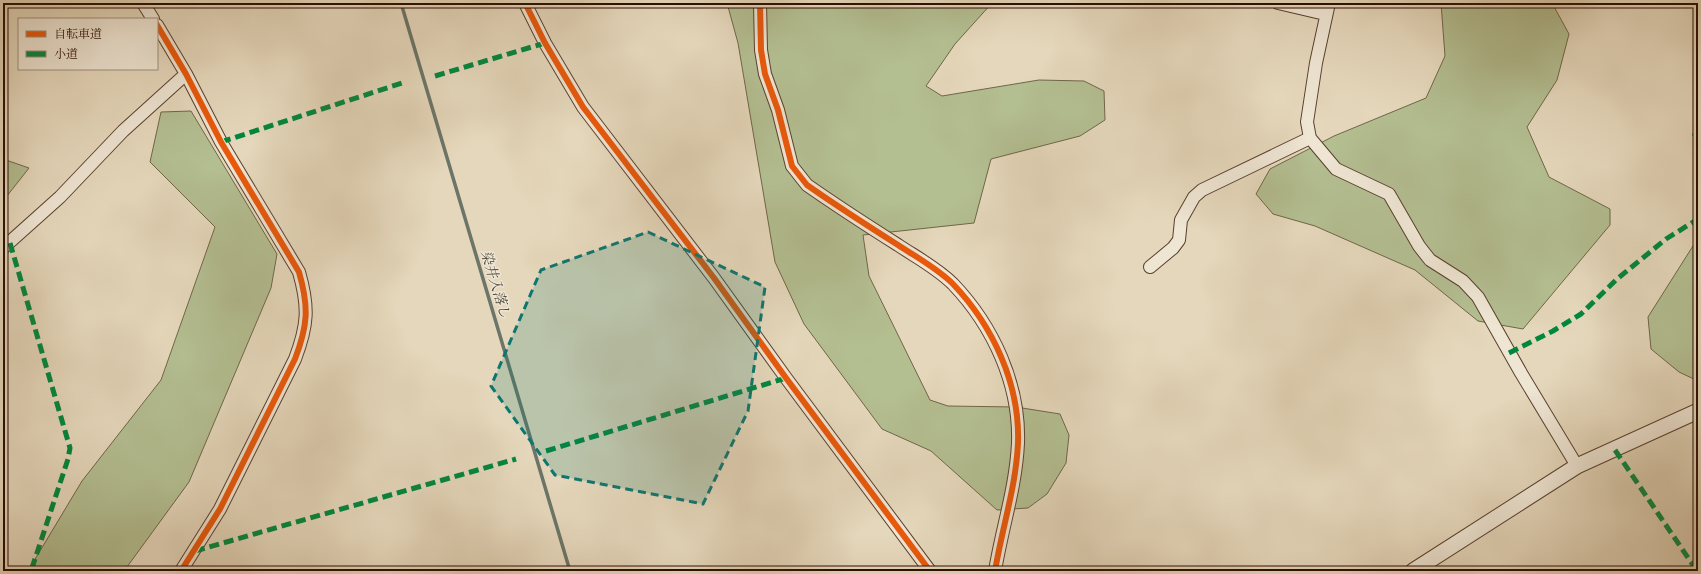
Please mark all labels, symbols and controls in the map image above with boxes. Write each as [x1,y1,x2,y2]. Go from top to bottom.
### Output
legend [18,18,158,70]
text: 自転車道 [54,27,102,42]
text: 小道 [54,47,78,62]
water label: 染井入落し [477,248,514,320]

